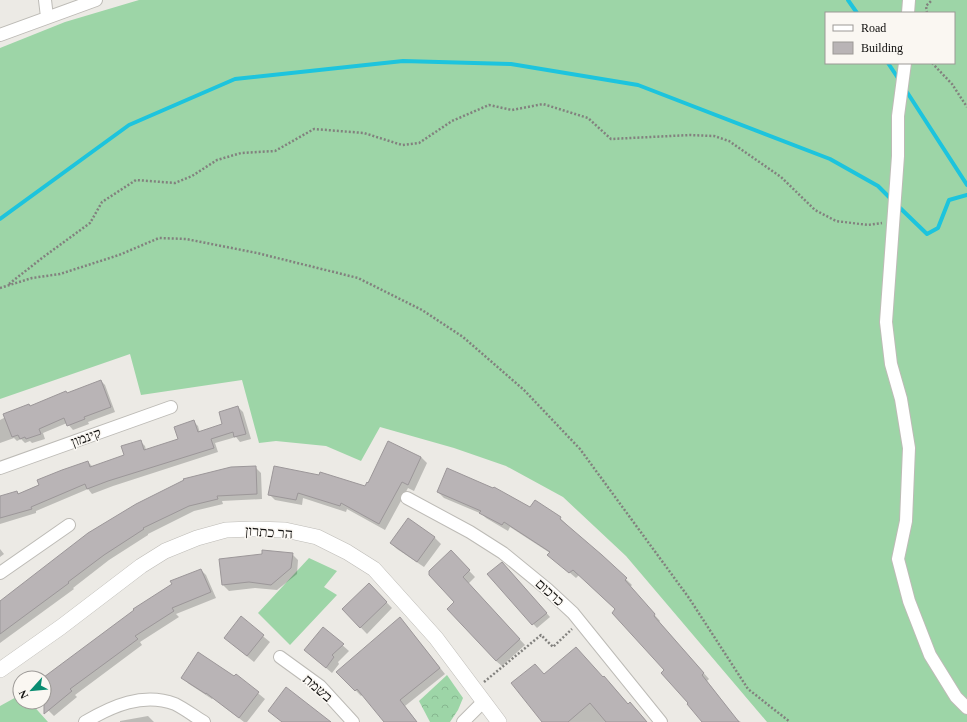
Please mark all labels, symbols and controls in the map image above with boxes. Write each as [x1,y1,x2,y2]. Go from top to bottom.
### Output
legend [825,12,955,64]
text: Road [861,21,886,35]
text: Building [861,41,903,55]
street label: קינמון [69,425,103,450]
street label: הר כתרון [245,523,293,542]
street label: כרכום [532,576,567,609]
north arrow [12,670,52,710]
street label: בשמת [300,672,335,705]
text: N [16,688,30,701]

